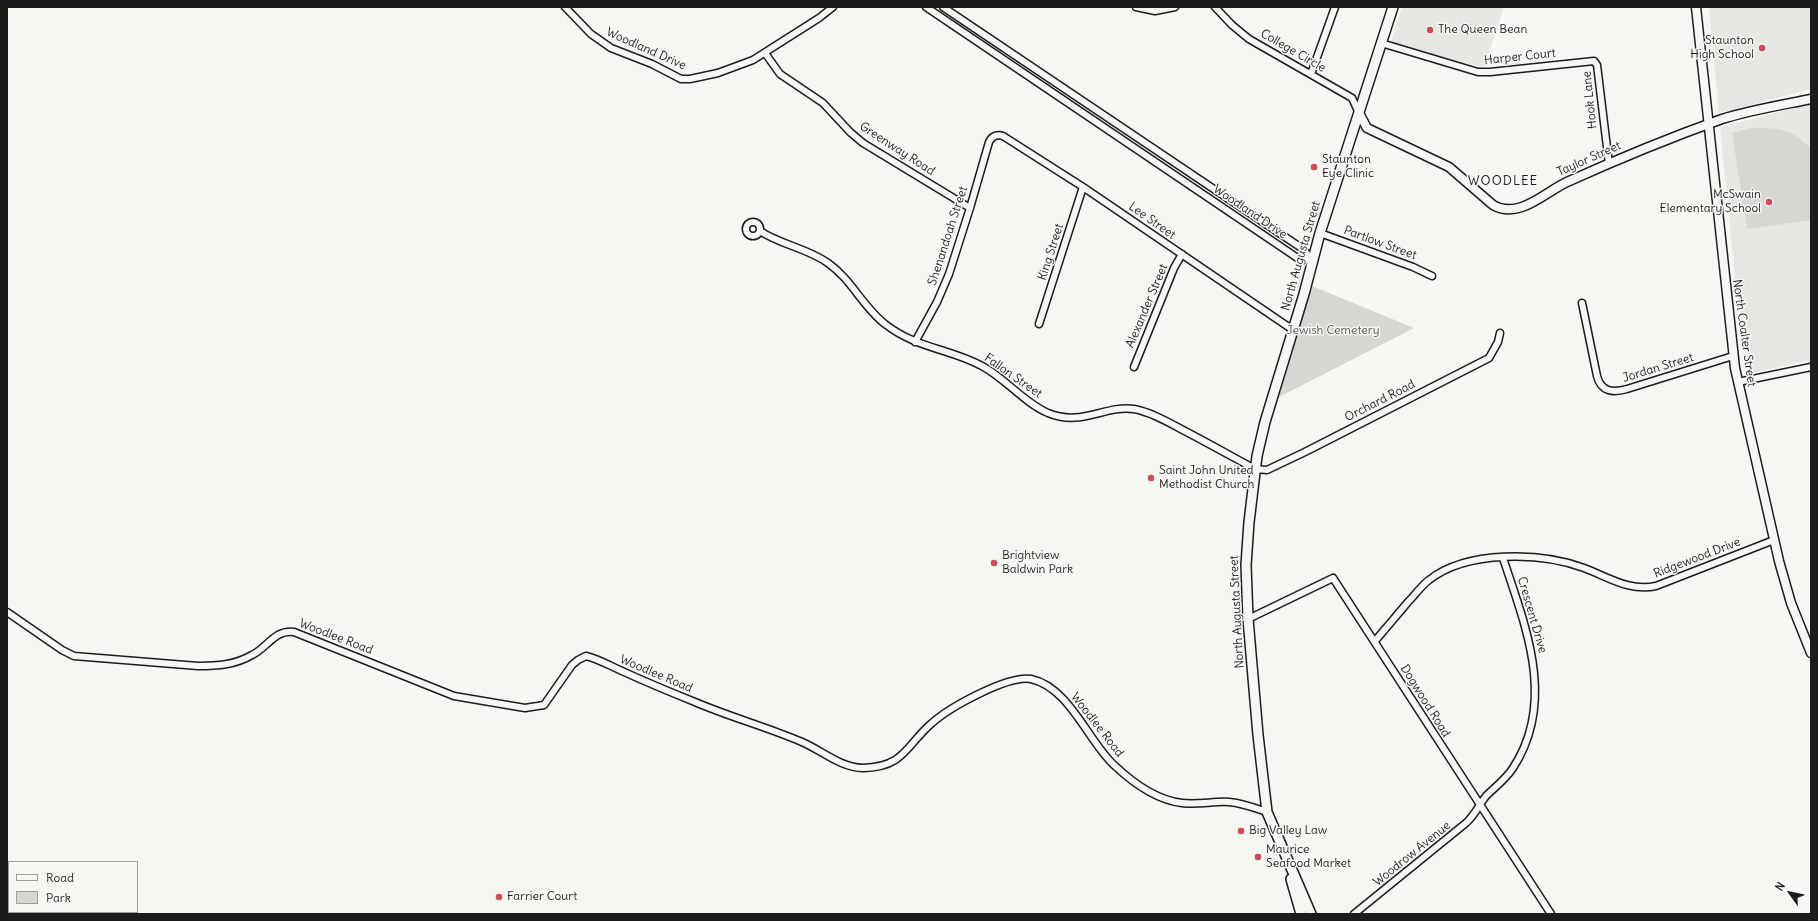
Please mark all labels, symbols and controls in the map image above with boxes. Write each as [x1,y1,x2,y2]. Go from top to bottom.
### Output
place label: The Queen Bean [1438,23,1527,37]
street label: Woodland Drive [604,25,688,73]
marker: The Queen Bean [1425,25,1435,35]
street label: College Circle [1258,27,1328,75]
place label: Staunton High School [1690,34,1754,62]
marker: Staunton High School [1757,43,1767,53]
street label: Harper Court [1483,46,1557,68]
street label: Hook Lane [1580,71,1600,129]
street label: Greenway Road [857,119,937,179]
street label: Taylor Street [1555,139,1623,179]
place label: Staunton Eye Clinic [1322,153,1374,181]
marker: Staunton Eye Clinic [1309,162,1319,172]
district label: WOODLEE [1468,173,1538,189]
street label: Woodland Drive [1210,182,1290,242]
street label: Shenandoah Street [925,185,971,287]
place label: McSwain Elementary School [1660,188,1761,216]
marker: McSwain Elementary School [1764,197,1774,207]
street label: Lee Street [1126,200,1178,242]
street label: North Augusta Street [1278,200,1324,312]
street label: King Street [1035,222,1067,282]
street label: Partlow Street [1342,223,1418,263]
street label: Alexander Street [1123,262,1171,350]
street label: North Coalter Street [1729,279,1759,387]
park label: Jewish Cemetery [1286,324,1380,338]
street label: Jordan Street [1621,350,1695,386]
street label: Fallon Street [981,351,1045,401]
street label: Orchard Road [1343,377,1417,425]
place label: Saint John United Methodist Church [1159,464,1255,492]
marker: Saint John United Methodist Church [1146,473,1156,483]
street label: Ridgewood Drive [1652,535,1742,581]
place label: Brightview Baldwin Park [1002,549,1073,577]
street label: North Augusta Street [1227,555,1247,669]
marker: Brightview Baldwin Park [989,558,999,568]
street label: Crescent Drive [1514,575,1550,655]
street label: Woodlee Road [297,616,375,658]
street label: Woodlee Road [617,652,695,696]
street label: Dogwood Road [1397,662,1453,740]
street label: Woodlee Road [1067,690,1127,760]
street label: Woodrow Avenue [1371,818,1453,890]
place label: Big Valley Law [1249,824,1327,838]
marker: Big Valley Law [1236,826,1246,836]
place label: Maurice Seafood Market [1266,843,1351,871]
marker: Maurice Seafood Market [1253,852,1263,862]
legend [8,861,138,913]
text: Road [46,870,74,885]
north arrow [1770,873,1810,913]
text: N [1772,879,1788,893]
text: Park [46,890,71,905]
place label: Farrier Court [507,890,577,904]
marker: Farrier Court [494,892,504,902]

